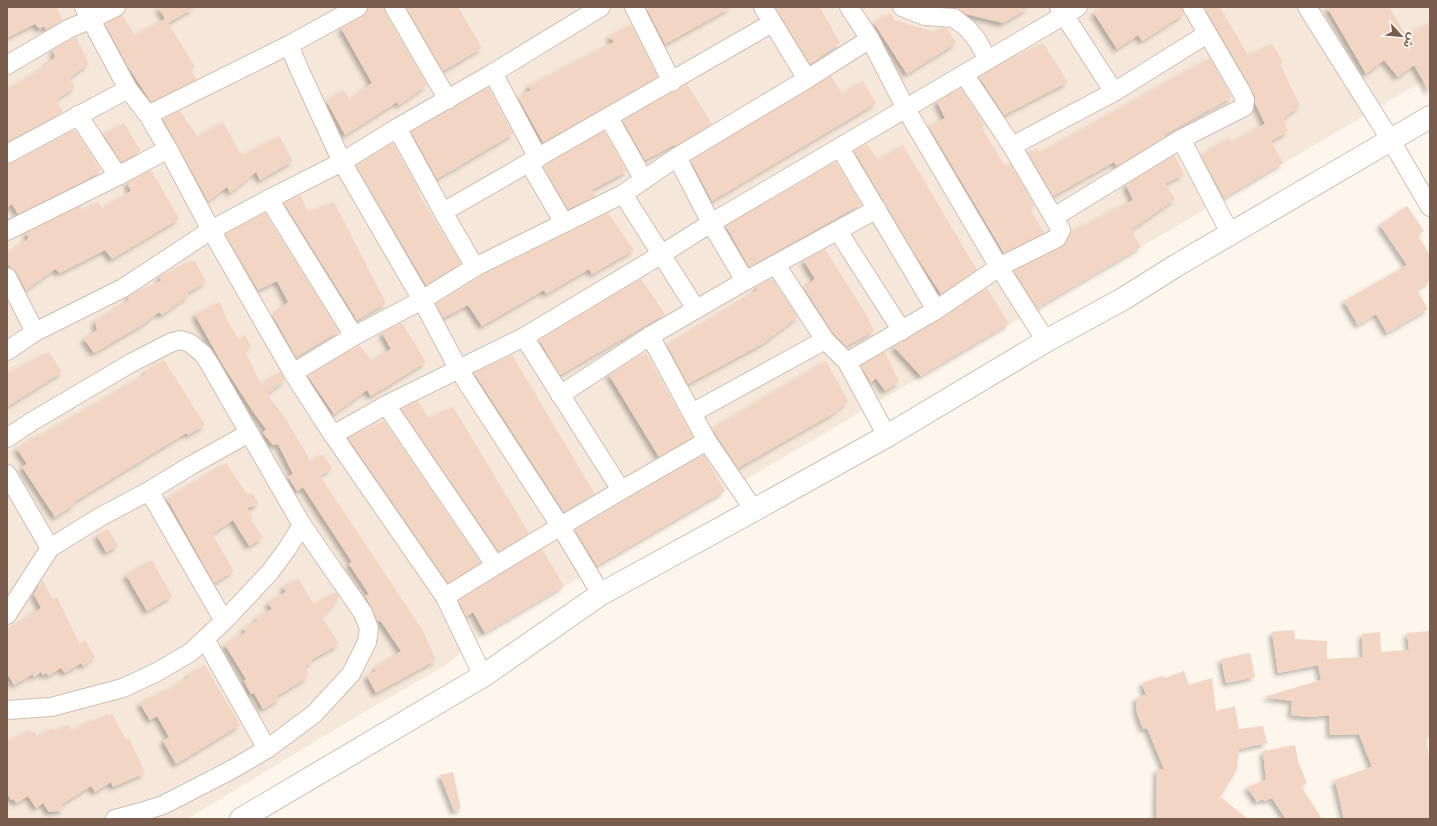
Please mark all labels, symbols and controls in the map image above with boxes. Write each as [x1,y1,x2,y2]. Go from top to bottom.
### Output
north arrow [1381,16,1421,56]
text: ش [1400,31,1419,50]

